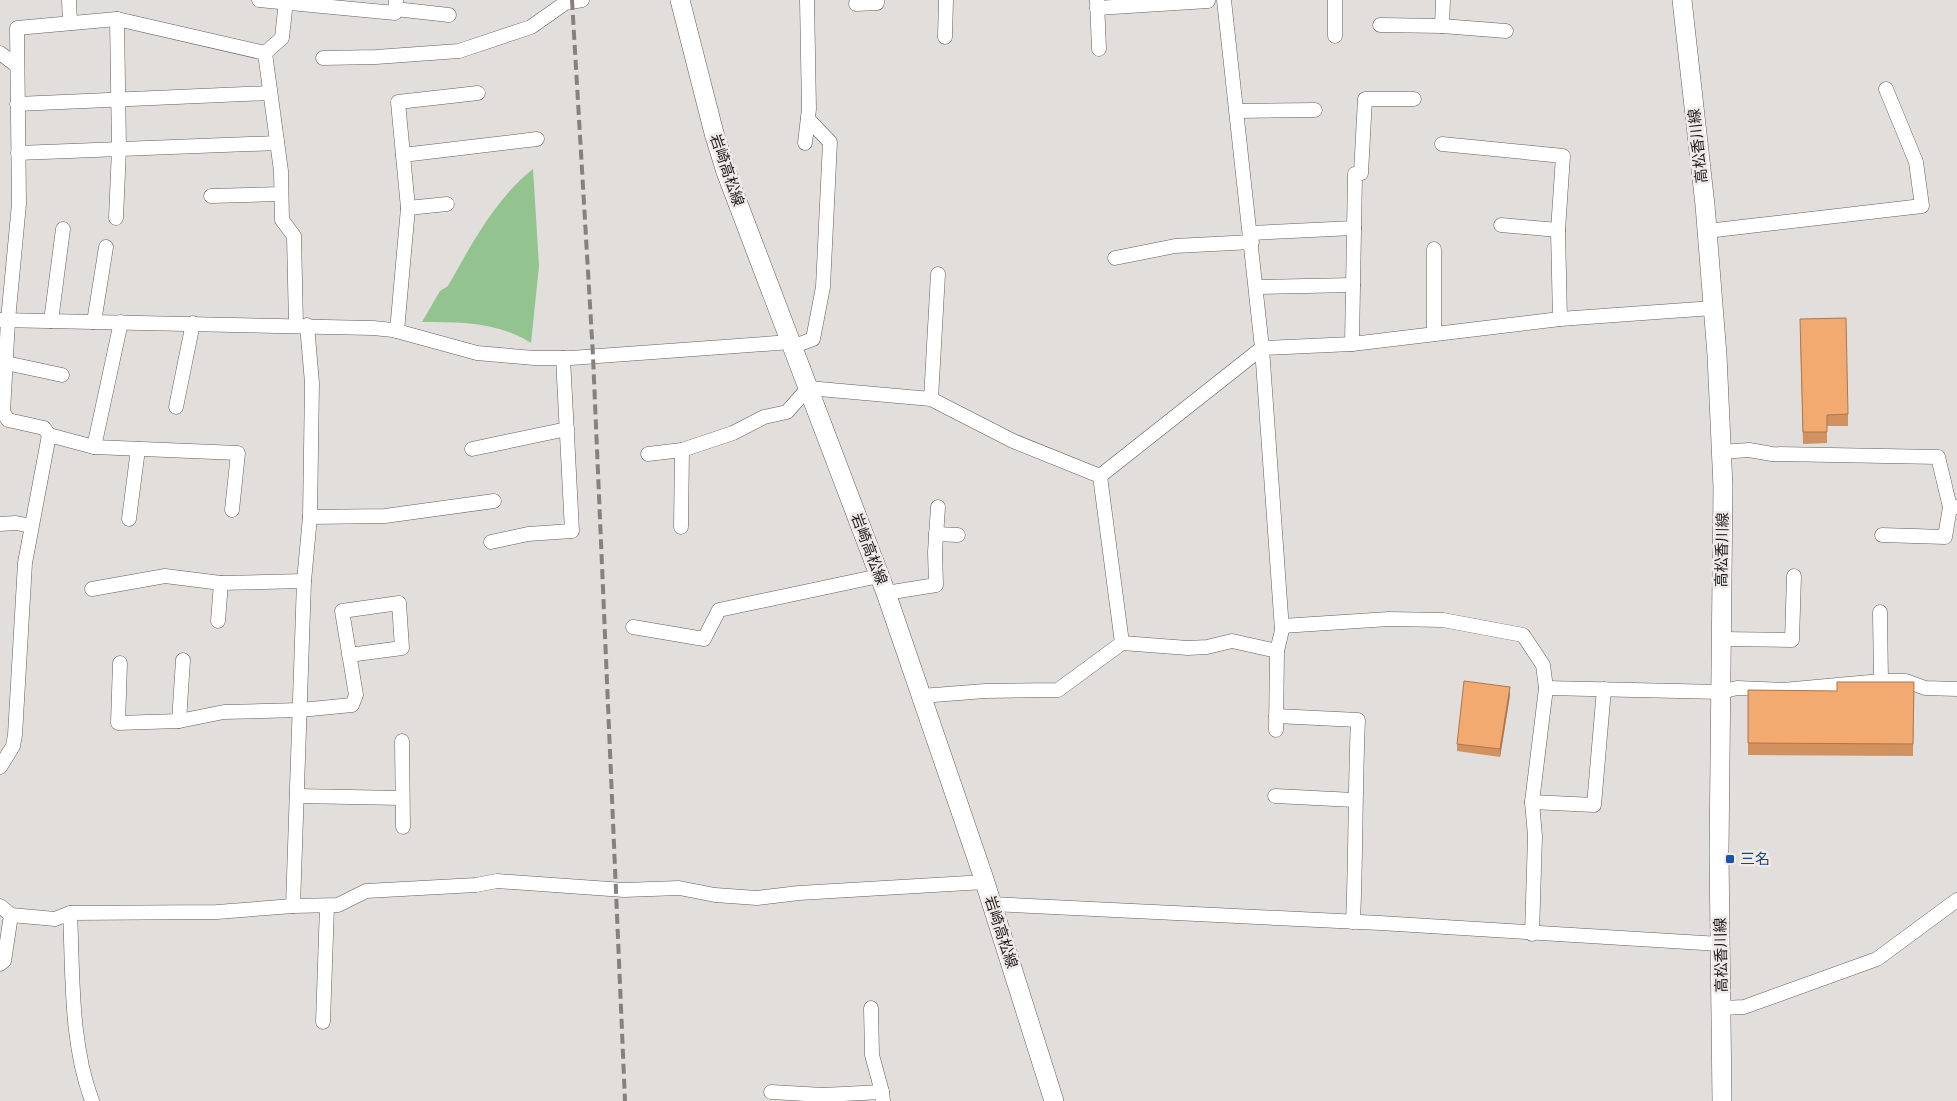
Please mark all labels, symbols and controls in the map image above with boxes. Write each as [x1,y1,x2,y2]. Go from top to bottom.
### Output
street label: 高松香川線 [1685,108,1711,184]
street label: 岩崎高松線 [706,132,748,208]
street label: 岩崎高松線 [847,511,891,587]
street label: 高松香川線 [1712,512,1732,588]
place label: 三名 [1740,850,1770,868]
marker: 三名 [1724,853,1736,865]
street label: 岩崎高松線 [981,894,1021,970]
street label: 高松香川線 [1711,917,1731,993]

